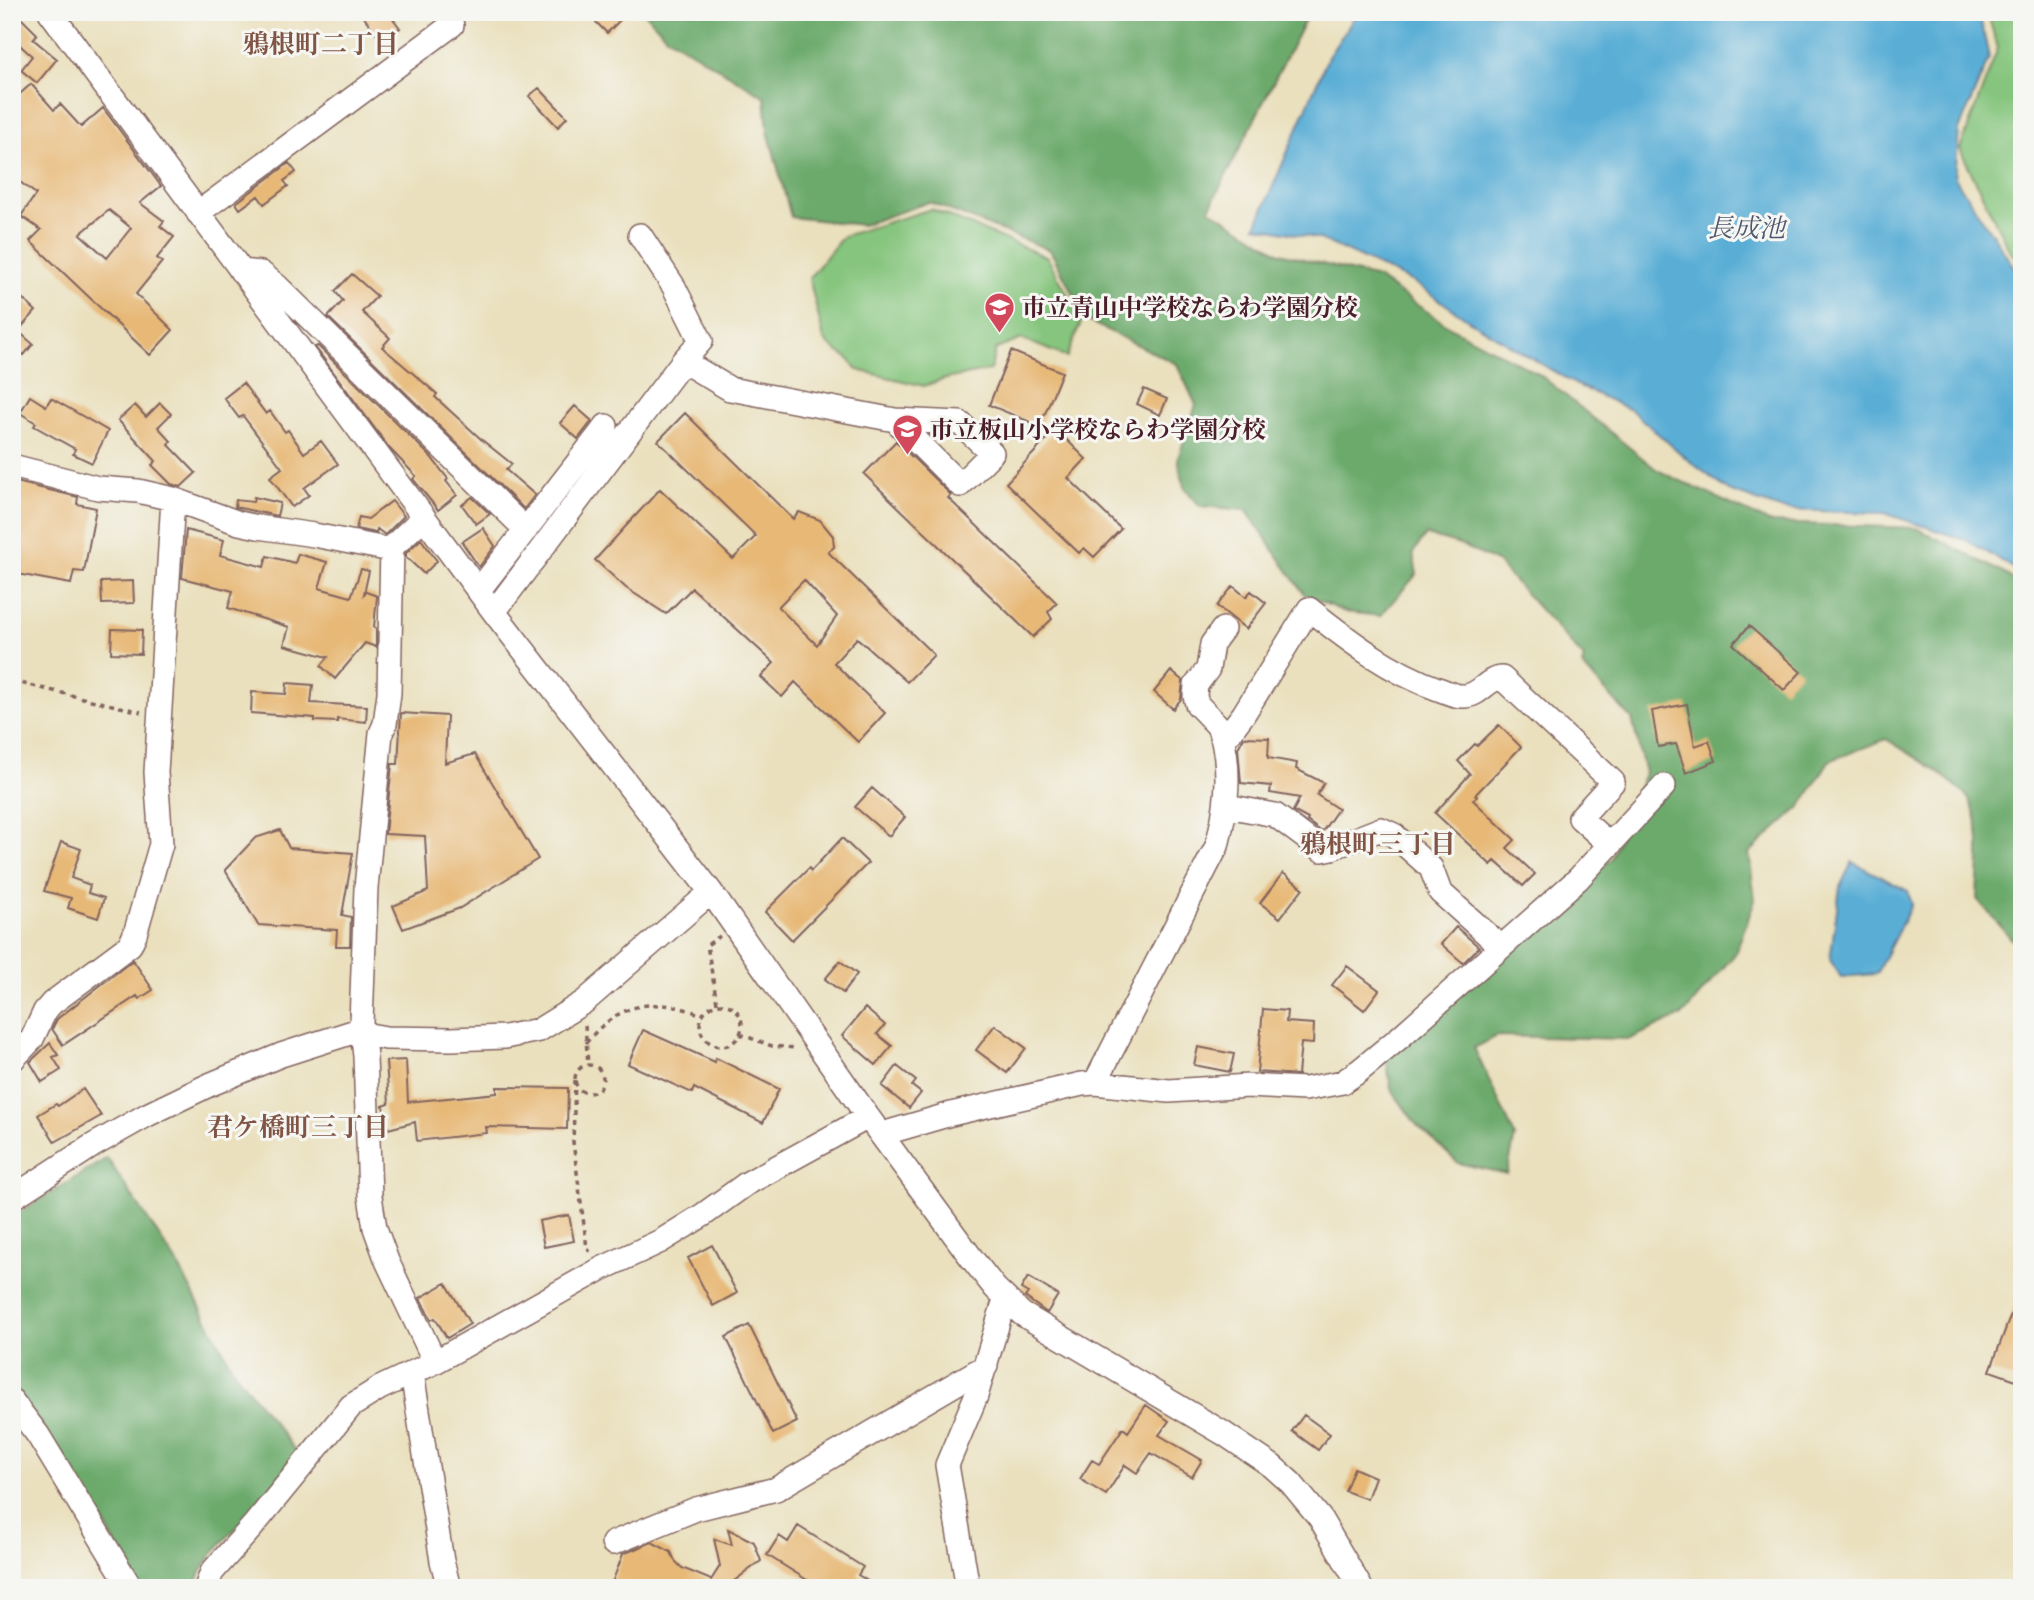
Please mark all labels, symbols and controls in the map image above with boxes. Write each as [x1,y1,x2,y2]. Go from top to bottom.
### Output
district label: 鴉根町二丁目 [243,29,399,62]
water label: 長成池 [1707,213,1788,246]
school or university icon: 市立青山中学校ならわ学園分校 [982,291,1016,335]
place label: 市立青山中学校ならわ学園分校 [1022,294,1358,325]
school or university icon: 市立板山小学校ならわ学園分校 [890,413,924,457]
place label: 市立板山小学校ならわ学園分校 [930,416,1266,447]
district label: 鴉根町三丁目 [1300,829,1456,862]
district label: 君ケ橋町三丁目 [207,1112,389,1145]

